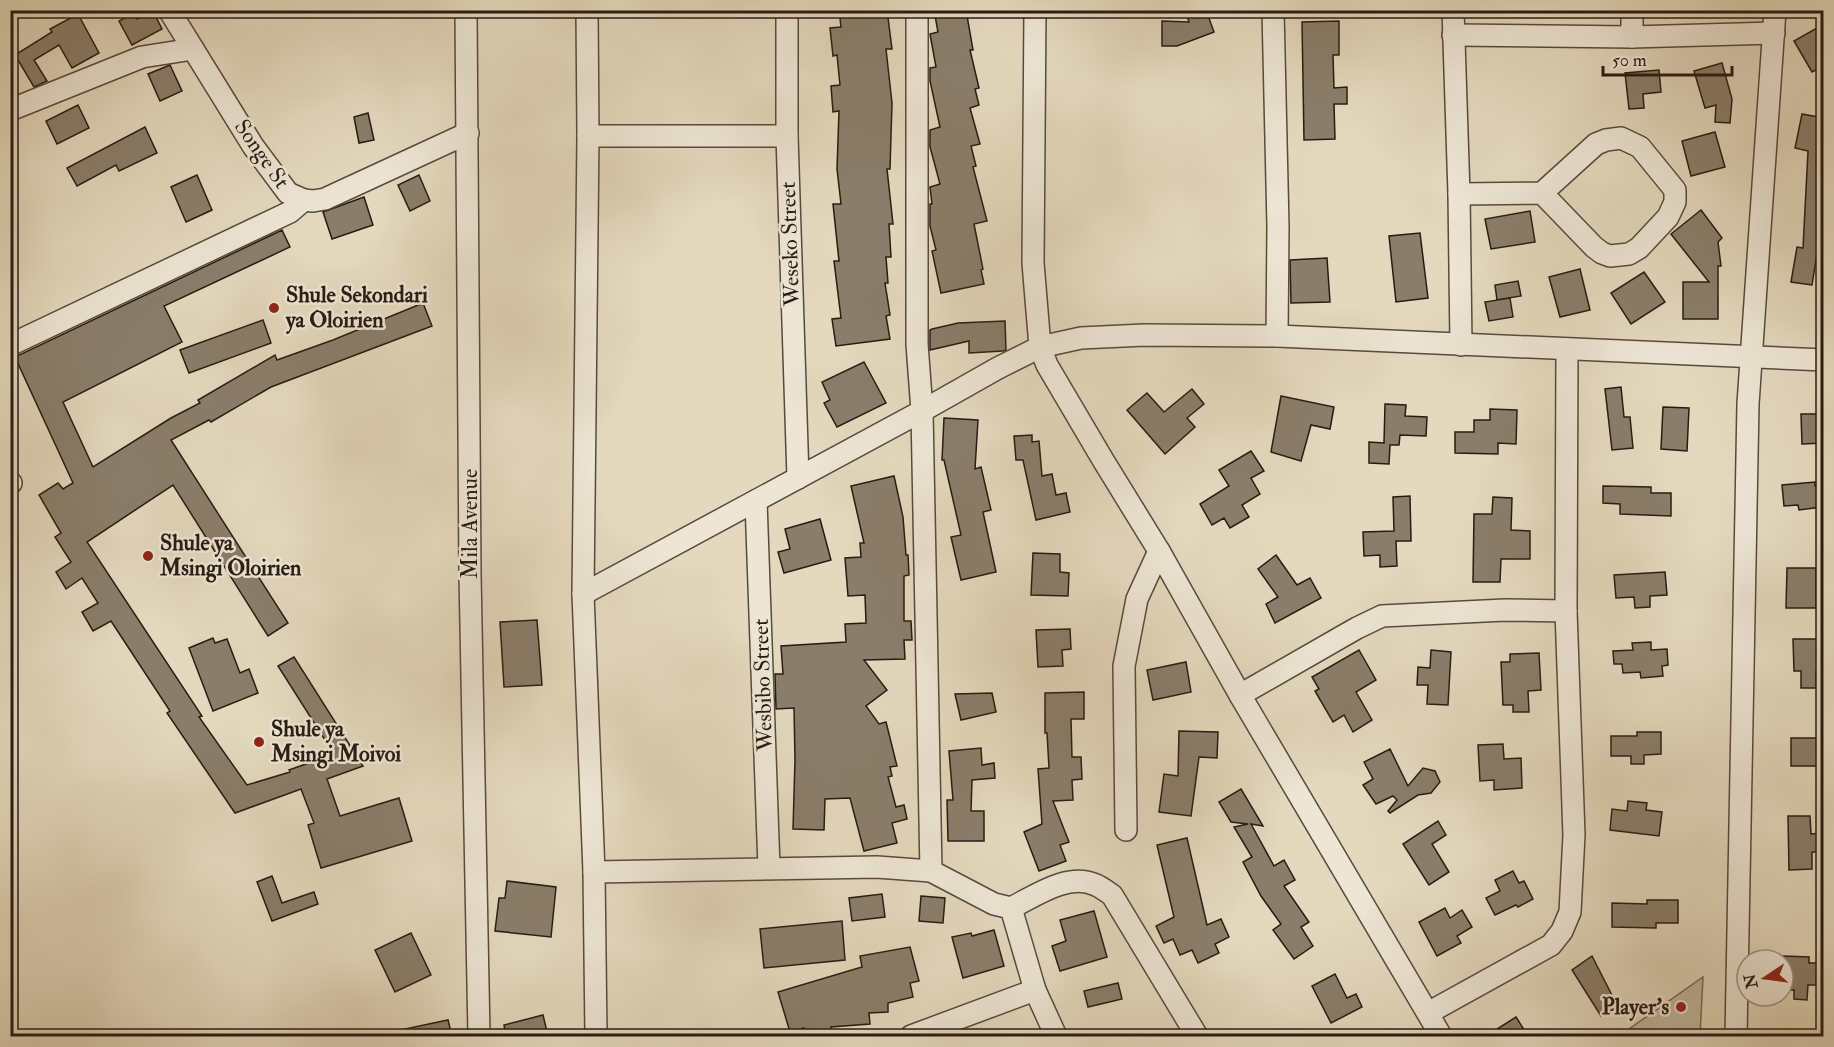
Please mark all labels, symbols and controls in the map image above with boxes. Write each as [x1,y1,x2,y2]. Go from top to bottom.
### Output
scale bar [1603,39,1732,77]
text: 50 m [1612,49,1647,72]
street label: Songe St [228,114,296,194]
street label: Weseko Street [774,181,806,308]
place label: Shule Sekondari ya Oloirien [285,281,428,335]
marker: Shule Sekondari ya Oloirien [267,301,281,315]
street label: Mila Avenue [456,469,484,579]
place label: Shule ya Msingi Oloirien [159,529,302,583]
marker: Shule ya Msingi Oloirien [141,549,155,563]
street label: Wesbibo Street [747,618,779,753]
place label: Shule ya Msingi Moivoi [270,715,401,769]
marker: Shule ya Msingi Moivoi [252,735,266,749]
north arrow [1735,948,1795,1008]
text: N [1740,971,1763,991]
place label: Player's [1602,993,1669,1022]
marker: Player's [1674,1000,1688,1014]

